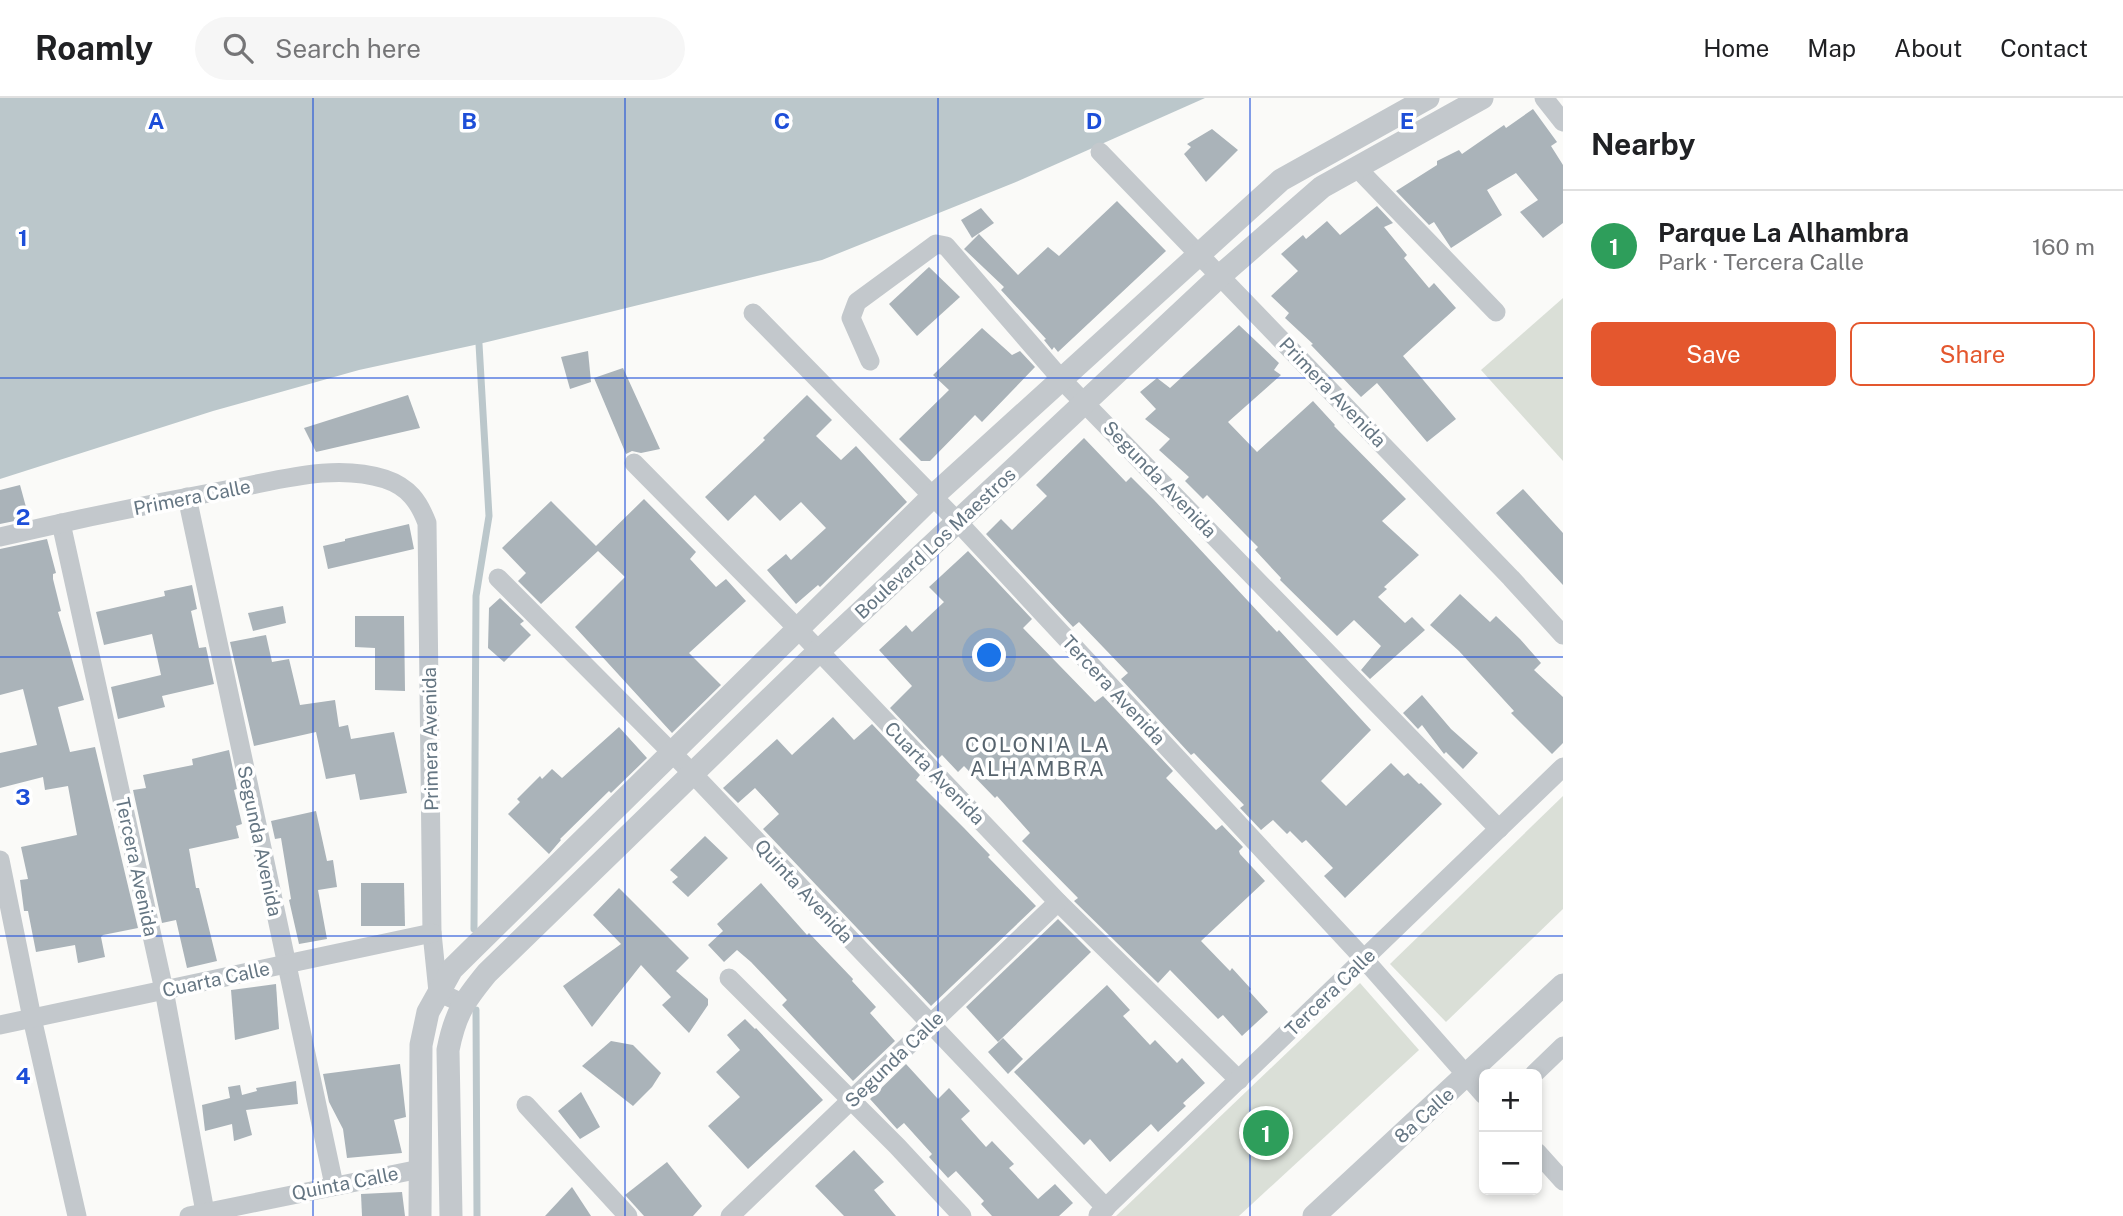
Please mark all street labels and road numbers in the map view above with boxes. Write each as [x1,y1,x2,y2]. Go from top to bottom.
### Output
street label: Primera Avenida [1275,333,1391,451]
street label: Segunda Avenida [1099,416,1221,542]
street label: Boulevard Los Maestros [850,463,1020,623]
street label: Primera Calle [132,475,252,519]
street label: Tercera Avenida [1058,631,1170,749]
street label: Primera Avenida [418,667,442,811]
street label: Cuarta Avenida [880,717,990,829]
street label: Segunda Avenida [233,764,287,918]
street label: Tercera Avenida [112,796,162,938]
street label: Quinta Avenida [751,835,857,947]
street label: Tercera Calle [1281,944,1379,1040]
street label: Cuarta Calle [160,957,272,1001]
street label: Segunda Calle [840,1006,948,1112]
street label: 8a Calle [1390,1083,1458,1147]
street label: Quinta Calle [290,1162,400,1204]

